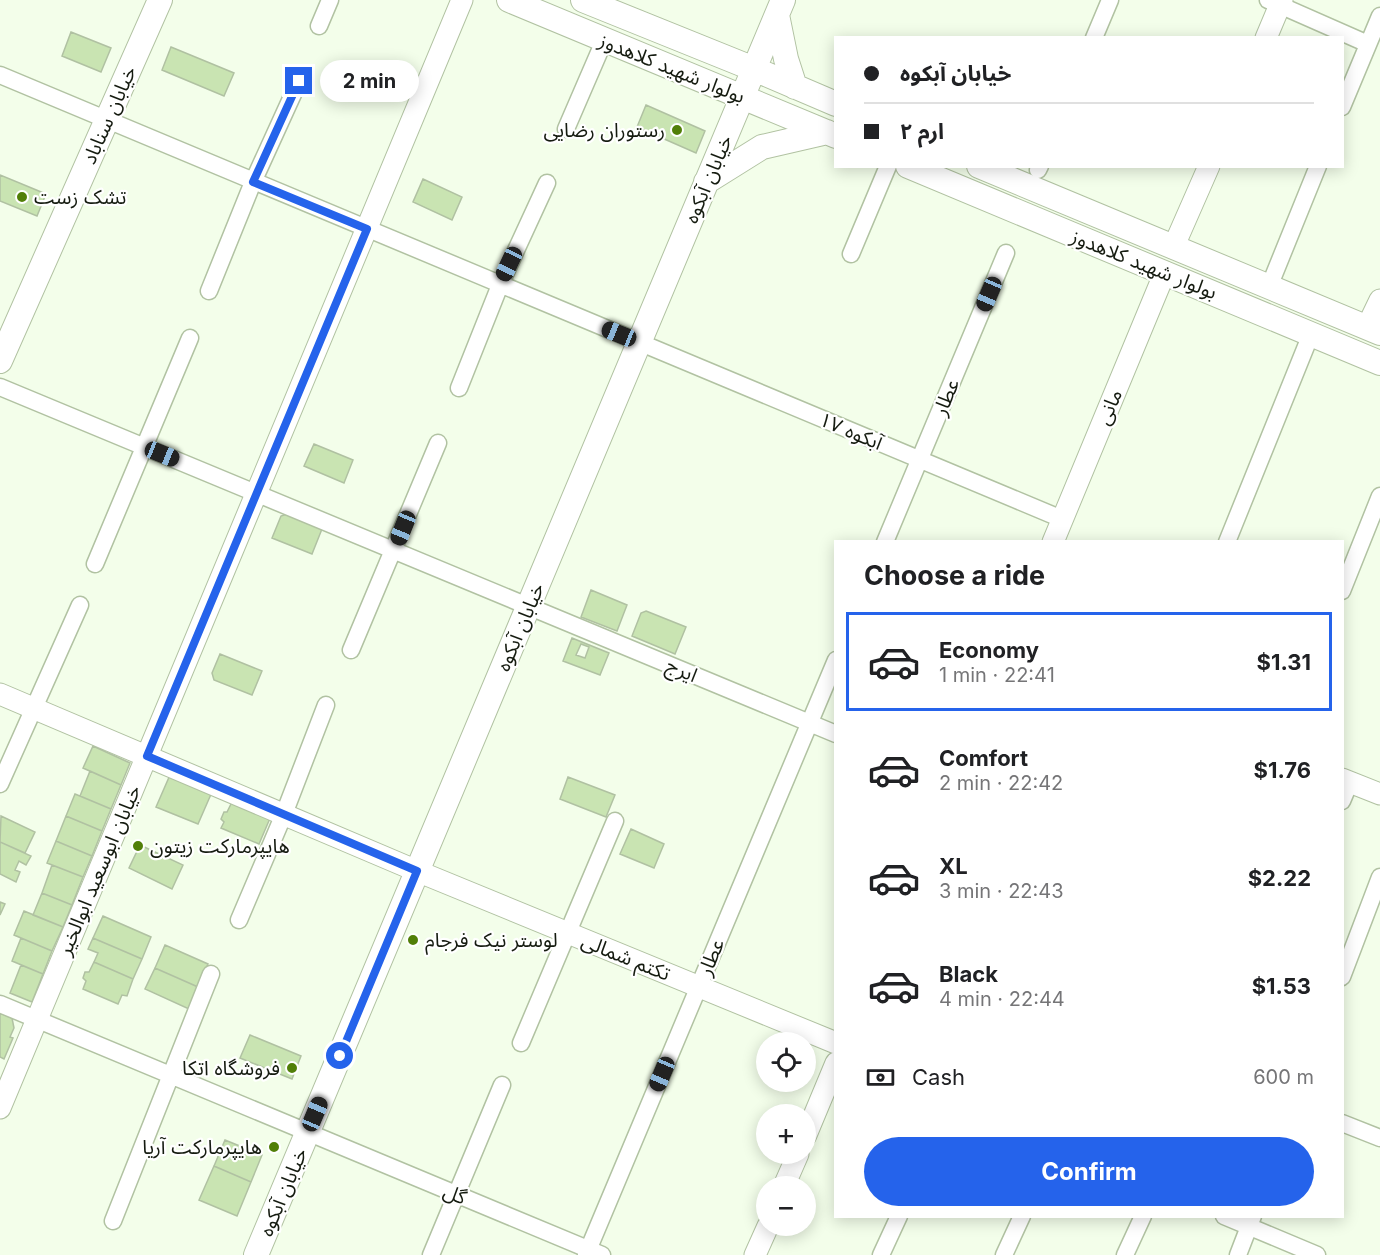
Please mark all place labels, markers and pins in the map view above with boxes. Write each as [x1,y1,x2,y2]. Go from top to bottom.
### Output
place label: رستوران رضایی [543,118,665,142]
marker: رستوران رضایی [670,123,684,137]
place label: تشک زست [34,185,127,209]
marker: تشک زست [15,190,29,204]
place label: هایپرمارکت زیتون [150,834,290,859]
marker: هایپرمارکت زیتون [131,839,145,853]
place label: لوستر نیک فرجام [425,928,558,955]
marker: لوستر نیک فرجام [406,933,420,947]
place label: فروشگاه اتکا [182,1056,280,1080]
marker: فروشگاه اتکا [285,1061,299,1075]
place label: هایپرمارکت آریا [142,1135,262,1160]
marker: هایپرمارکت آریا [267,1140,281,1154]

